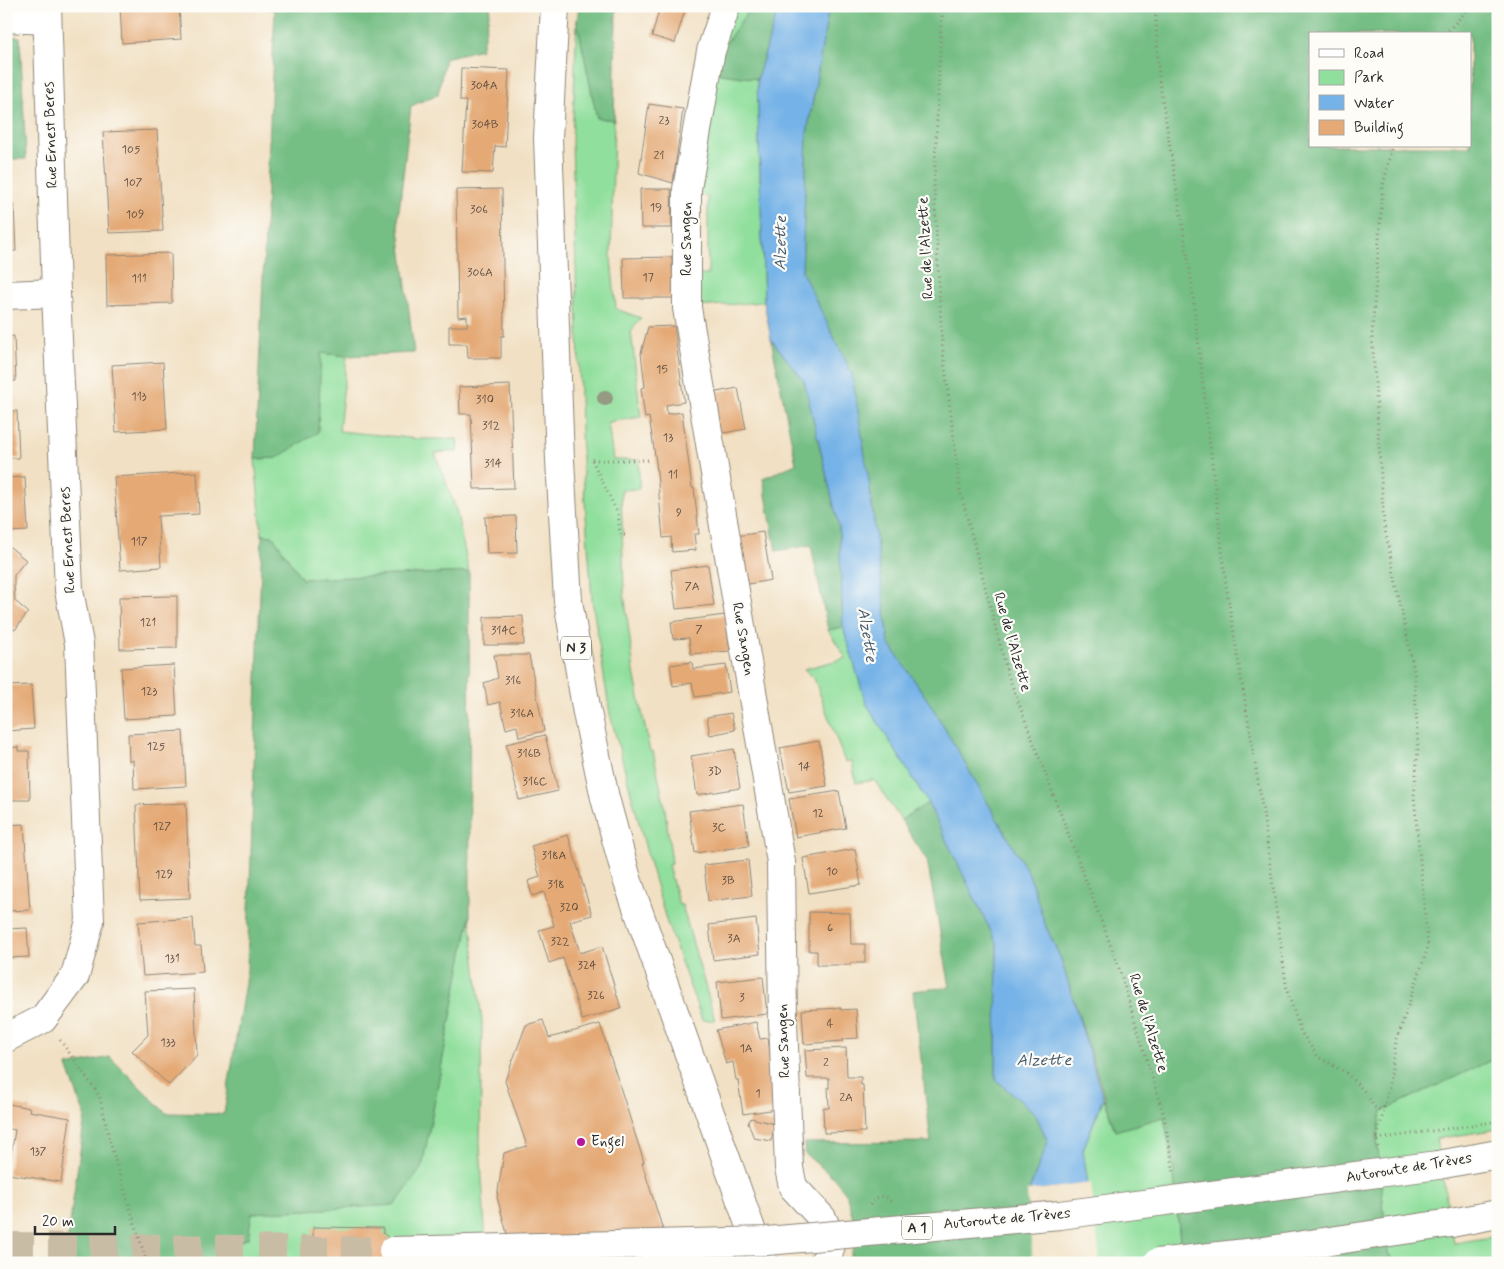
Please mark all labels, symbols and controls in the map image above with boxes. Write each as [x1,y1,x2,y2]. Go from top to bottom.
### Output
legend [1309,32,1472,148]
text: Road [1354,44,1384,64]
text: Park [1354,68,1384,88]
house number: 304A [470,78,498,94]
street label: Rue Ernest Beres [39,81,63,189]
text: Water [1354,94,1394,114]
house number: 23 [659,113,669,129]
house number: 304B [472,117,499,133]
text: Building [1354,118,1404,139]
house number: 105 [122,142,141,158]
house number: 21 [653,148,665,164]
house number: 107 [124,175,143,191]
street label: Rue de l'Alzette [913,196,939,300]
house number: 19 [650,200,662,216]
house number: 306 [470,202,488,218]
street label: Rue Sangen [677,202,698,276]
house number: 109 [126,207,144,223]
water label: Alzette [770,214,792,270]
house number: 306A [467,265,493,281]
house number: 17 [642,270,654,286]
house number: 111 [131,271,147,287]
house number: 15 [656,362,668,378]
house number: 113 [131,389,147,405]
house number: 310 [476,392,494,408]
house number: 312 [482,418,500,434]
house number: 13 [663,430,673,446]
house number: 314 [484,456,502,472]
house number: 11 [668,467,678,483]
street label: Rue Ernest Beres [55,486,81,594]
house number: 9 [676,505,682,521]
house number: 117 [130,534,148,550]
house number: 7A [684,579,700,595]
street label: Rue de l'Alzette [988,590,1036,694]
street label: Rue Sangen [726,601,759,677]
water label: Alzette [852,606,882,665]
house number: 121 [140,615,156,631]
house number: 7 [695,622,703,638]
house number: 314C [491,623,518,639]
road number: N 3 [561,636,591,660]
house number: 316 [505,673,521,689]
house number: 123 [141,684,157,700]
house number: 316A [510,706,534,722]
house number: 125 [147,739,166,755]
house number: 316B [517,746,541,762]
house number: 14 [798,759,810,775]
house number: 3D [708,764,722,780]
house number: 316C [523,774,548,790]
house number: 12 [812,806,824,822]
house number: 127 [153,819,171,835]
house number: 3C [712,820,726,836]
house number: 318A [542,848,567,864]
house number: 10 [826,864,838,880]
house number: 129 [155,867,173,883]
house number: 3B [721,873,735,889]
house number: 318 [547,877,565,893]
house number: 320 [560,900,578,916]
house number: 6 [827,920,833,936]
house number: 3A [727,931,741,947]
house number: 322 [551,934,569,950]
house number: 131 [164,951,180,967]
house number: 324 [578,958,596,974]
street label: Rue de l'Alzette [1123,971,1173,1075]
house number: 326 [587,988,605,1004]
house number: 3 [739,990,745,1006]
street label: Rue Sangen [773,1004,796,1078]
house number: 4 [827,1016,834,1032]
house number: 133 [160,1035,176,1051]
house number: 1A [739,1041,753,1057]
water label: Alzette [1017,1050,1072,1071]
house number: 2 [823,1055,829,1071]
house number: 1 [755,1086,761,1102]
house number: 2A [839,1090,853,1106]
place label: Engel [591,1132,624,1153]
marker: Engel [575,1136,587,1148]
house number: 137 [29,1144,47,1160]
street label: Autoroute de Trèves [1344,1148,1474,1188]
street label: Autoroute de Trèves [943,1203,1072,1235]
scale bar [35,1204,115,1236]
text: 20 m [42,1212,74,1232]
road number: A 1 [902,1216,932,1240]

